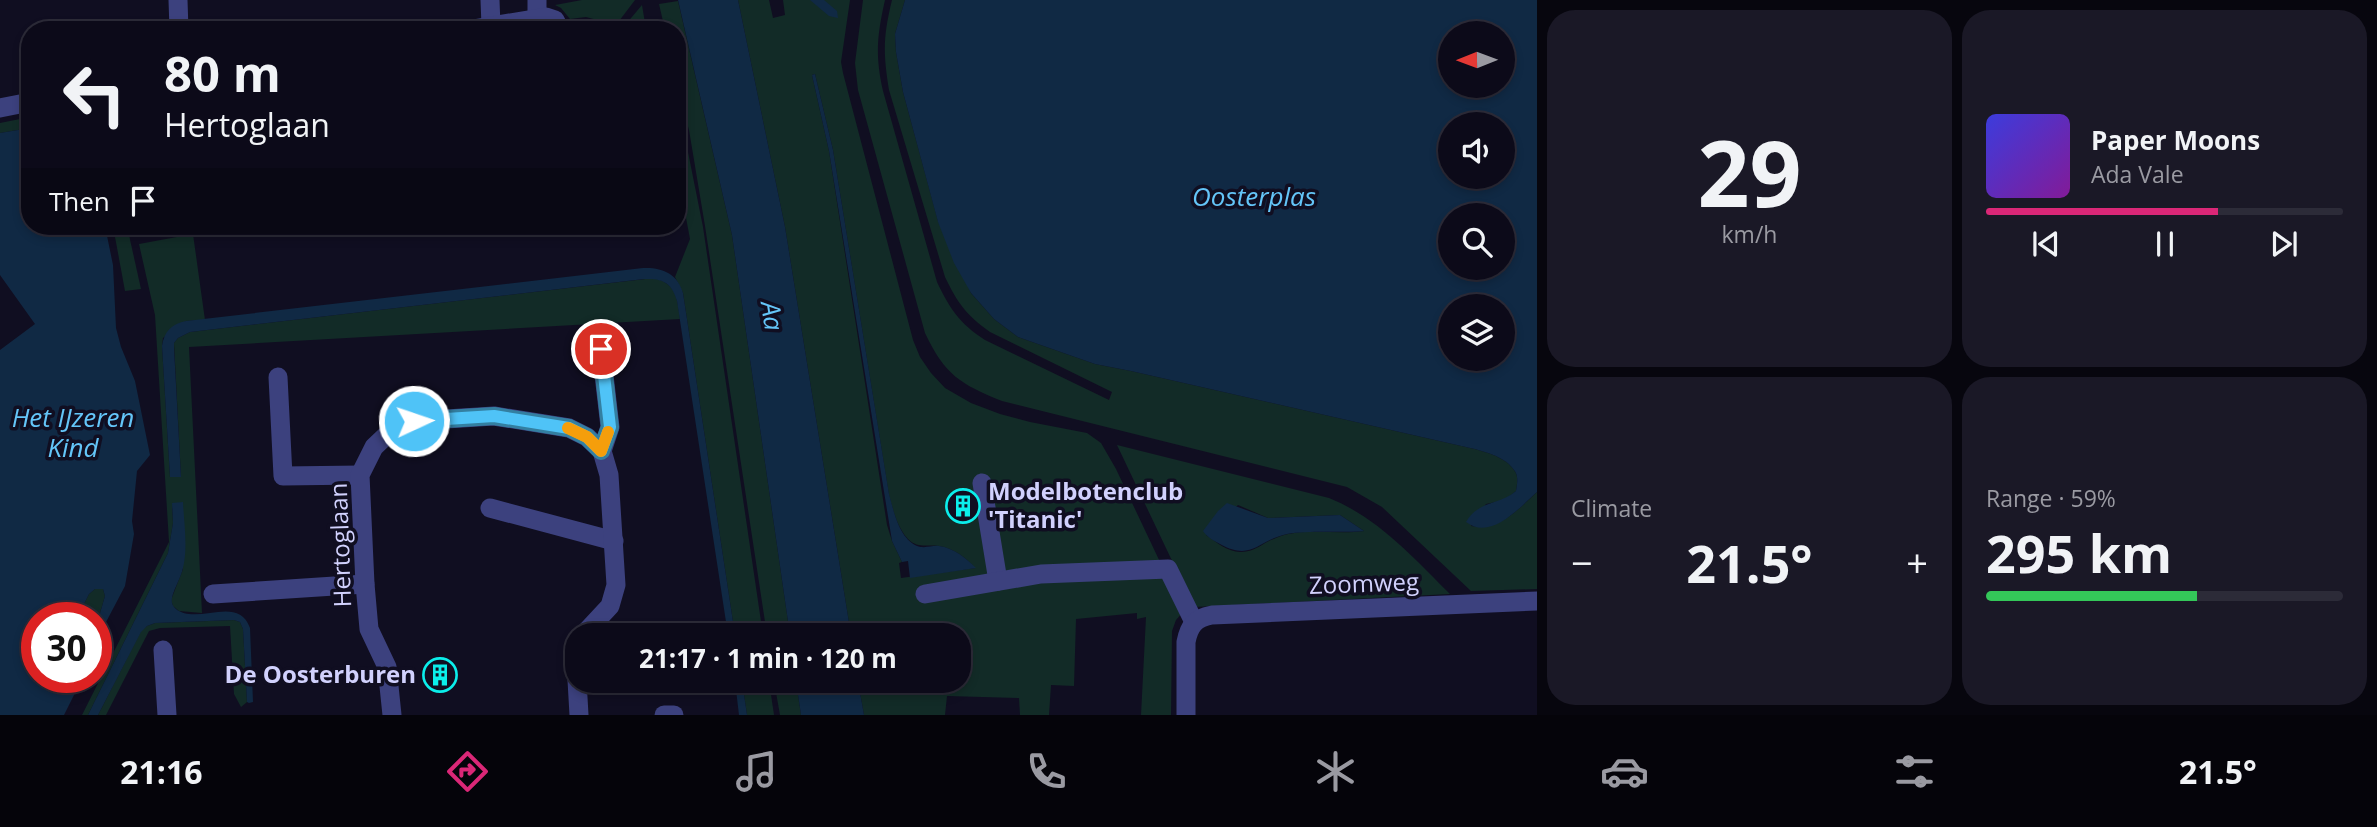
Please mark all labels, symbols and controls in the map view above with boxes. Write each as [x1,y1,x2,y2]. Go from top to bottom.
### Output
north arrow [1438,21,1516,98]
map controls [1438,21,1515,371]
text: 80 m [164,40,281,106]
icon: left [49,49,140,140]
text: Hertoglaan [164,103,330,146]
text: 29 [1697,110,1802,234]
button: sound [1438,112,1515,189]
text: Paper Moons [2091,122,2260,158]
text: Ada Vale [2091,158,2184,190]
water label: Oosterplas [1192,178,1316,214]
icon: arrive [124,182,162,220]
text: Then [49,183,110,219]
button: search [1438,203,1515,280]
text: km/h [1722,218,1777,250]
icon: previous [2027,225,2065,263]
icon: pause [2146,225,2184,263]
icon: next [2265,225,2303,263]
button: layers [1438,294,1515,371]
water label: Aa [753,297,793,333]
pin [571,319,631,379]
icon: arrive [582,330,620,368]
position arrow [377,384,451,458]
water label: Het IJzeren Kind [12,399,134,465]
place label: Modelbotenclub 'Titanic' [988,474,1183,535]
street label: Hertoglaan [321,482,358,608]
text: Range · 59% [1986,482,2116,514]
building icon: Modelbotenclub 'Titanic' [944,487,982,525]
text: Climate [1571,492,1652,524]
text: 295 km [1986,517,2172,588]
text: 21.5° [1686,527,1813,598]
text: − [1571,536,1593,588]
text: + [1906,536,1928,588]
street label: Zoomweg [1308,564,1419,601]
speed limit sign: 30 [21,602,112,693]
text: 21:17 · 1 min · 120 m [639,640,897,676]
building icon: De Oosterburen [421,656,459,694]
place label: De Oosterburen [225,657,416,690]
icon: directions [443,747,492,796]
icon: music [732,747,781,796]
icon: phone [1022,747,1071,796]
icon: climate [1311,747,1360,796]
icon: car [1600,747,1649,796]
icon: filters [1890,747,1939,796]
text: 21:16 [120,750,202,793]
text: 21.5° [2179,750,2257,793]

